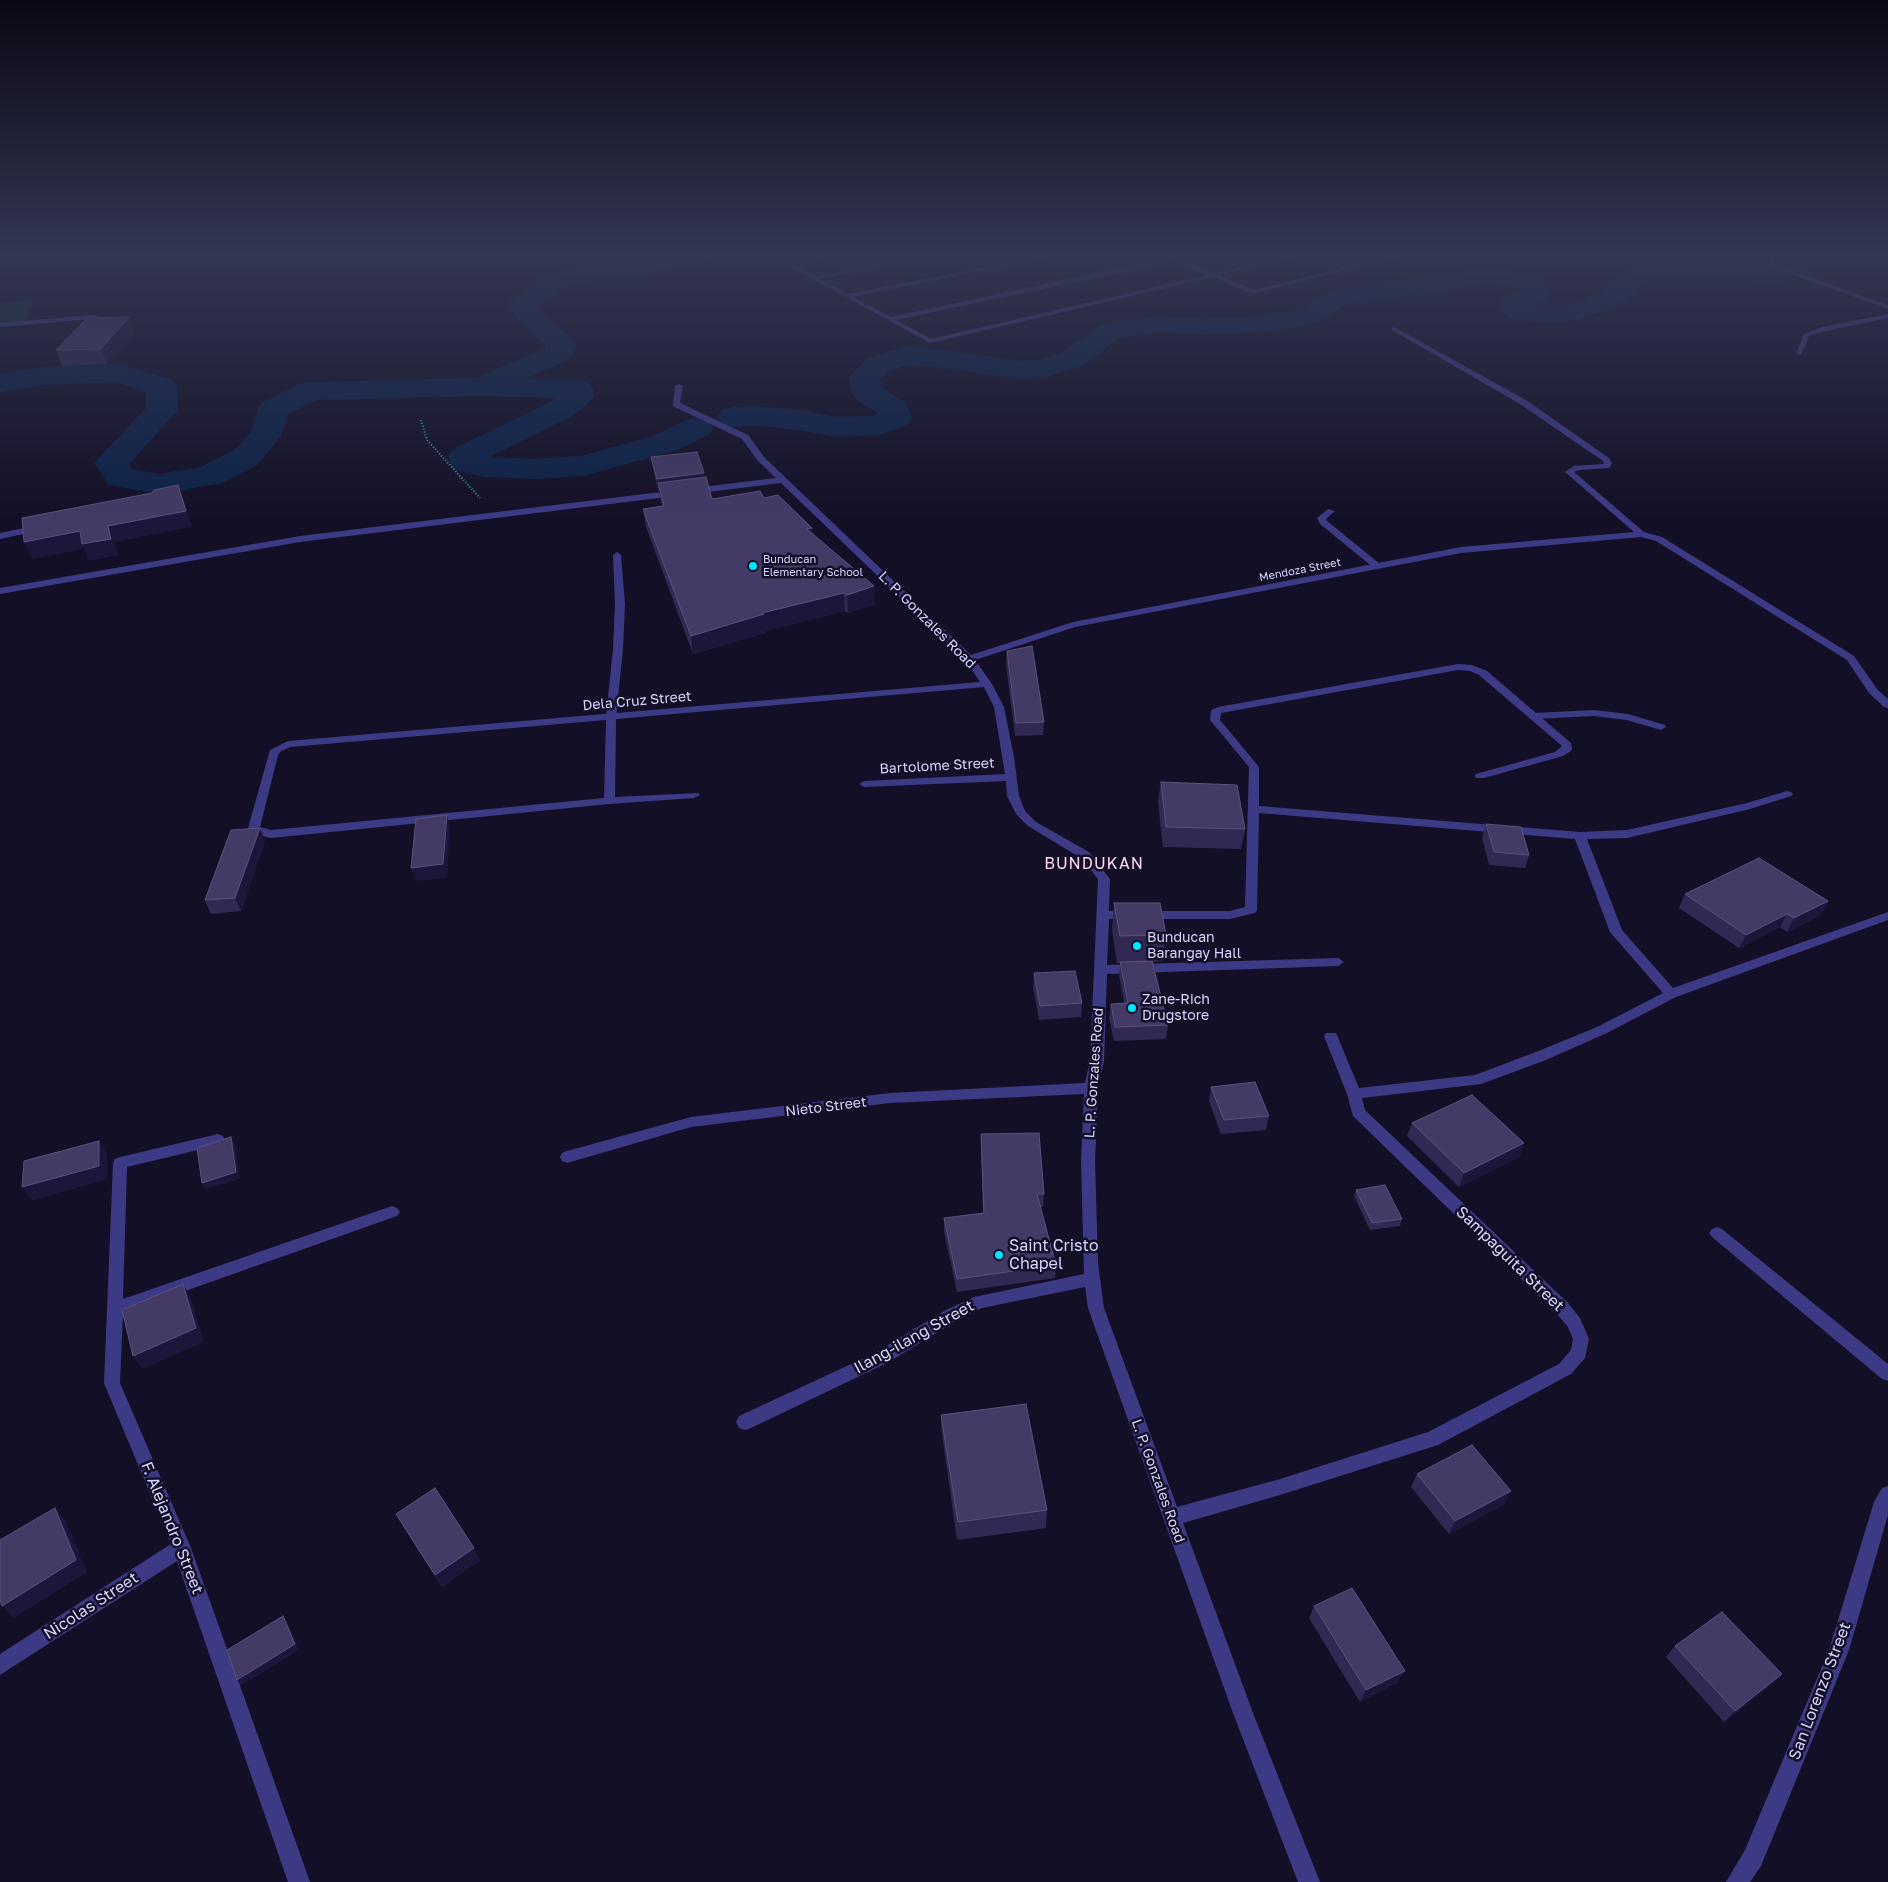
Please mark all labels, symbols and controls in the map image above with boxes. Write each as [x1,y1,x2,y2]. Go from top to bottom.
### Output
place label: Bunducan Elementary School [763,553,863,579]
street label: Mendoza Street [1258,556,1342,584]
marker: Bunducan Elementary School [747,560,759,572]
street label: L. P. Gonzales Road [875,568,979,672]
street label: Dela Cruz Street [582,688,692,714]
street label: Bartolome Street [879,755,995,777]
district label: BUNDUKAN [1043,854,1145,874]
place label: Bunducan Barangay Hall [1147,930,1241,962]
marker: Bunducan Barangay Hall [1131,940,1143,952]
place label: Zane-Rich Drugstore [1142,992,1210,1024]
marker: Zane-Rich Drugstore [1126,1002,1138,1014]
street label: L. P. Gonzales Road [1081,1007,1107,1139]
street label: Nieto Street [785,1094,867,1120]
street label: Sampaguita Street [1452,1202,1568,1316]
place label: Saint Cristo Chapel [1009,1236,1099,1274]
marker: Saint Cristo Chapel [993,1249,1005,1261]
street label: Ilang-ilang Street [851,1296,977,1378]
street label: L. P. Gonzales Road [1128,1417,1188,1545]
street label: F. Alejandro Street [137,1459,207,1597]
street label: Nicolas Street [40,1568,142,1644]
street label: San Lorenzo Street [1785,1619,1855,1763]

